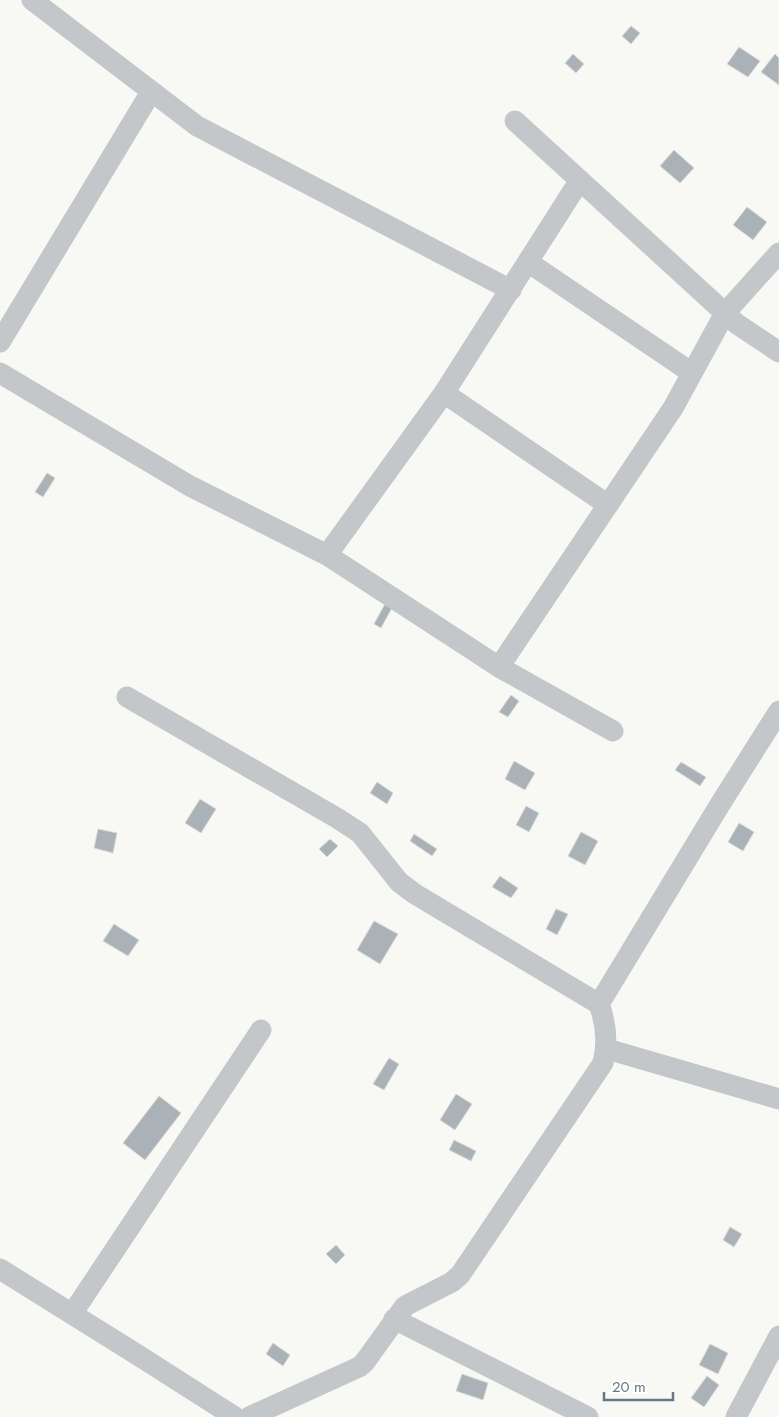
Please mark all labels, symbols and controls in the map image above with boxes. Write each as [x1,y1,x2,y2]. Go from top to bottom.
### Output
scale bar [604,1370,673,1402]
text: 20 m [612,1376,646,1398]

